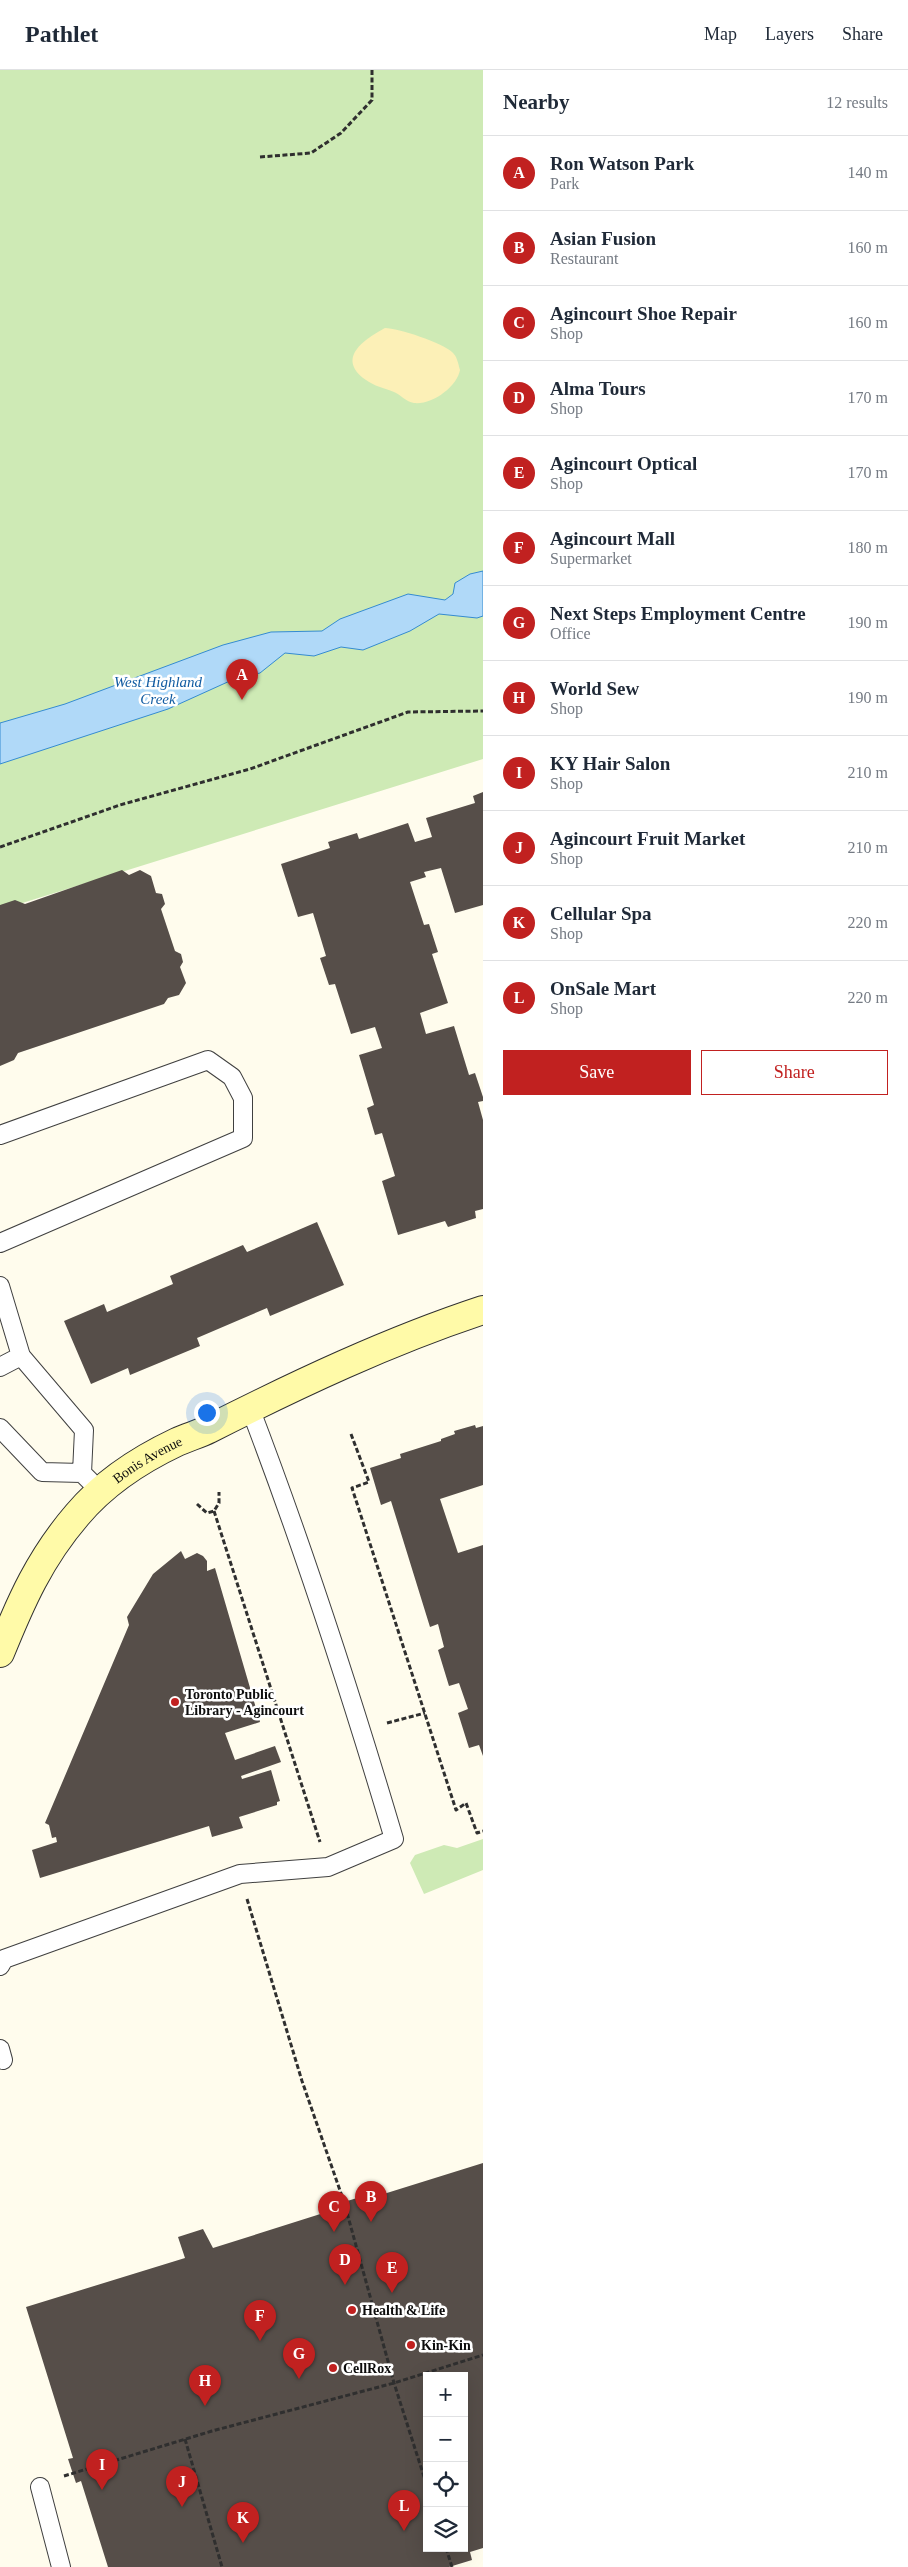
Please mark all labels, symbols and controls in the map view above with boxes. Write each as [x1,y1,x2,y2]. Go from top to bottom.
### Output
text: Pathlet [25,21,98,47]
text: Map [704,24,737,44]
text: Layers [765,24,814,44]
text: Share [842,24,883,44]
text: Nearby [503,90,570,114]
text: 12 results [826,94,888,111]
text: Ron Watson Park [550,153,694,174]
text: A [513,164,525,181]
text: 140 m [848,164,888,181]
text: Park [550,175,579,192]
text: Asian Fusion [550,228,656,249]
text: B [514,239,524,256]
text: 160 m [848,239,888,256]
text: Restaurant [550,250,618,267]
text: Agincourt Shoe Repair [550,303,737,324]
text: C [513,314,525,331]
text: 160 m [848,314,888,331]
text: Shop [550,325,583,342]
text: Alma Tours [550,378,646,399]
text: D [513,389,525,406]
text: 170 m [848,389,888,406]
text: Shop [550,400,583,417]
text: Agincourt Optical [550,453,697,474]
text: E [514,464,524,481]
text: 170 m [848,464,888,481]
text: Shop [550,475,583,492]
text: Agincourt Mall [550,528,675,549]
text: F [514,539,524,556]
text: 180 m [848,539,888,556]
text: Supermarket [550,550,632,567]
text: Next Steps Employment Centre [550,603,806,624]
text: G [513,614,525,631]
text: 190 m [848,614,888,631]
text: Office [550,625,591,642]
pin: A [226,659,258,700]
water label: West Highland Creek [114,674,203,707]
text: World Sew [550,678,639,699]
text: H [513,689,525,706]
text: 190 m [848,689,888,706]
text: Shop [550,700,583,717]
text: KY Hair Salon [550,753,670,774]
text: I [516,764,522,781]
text: 210 m [848,764,888,781]
text: Shop [550,775,583,792]
text: Agincourt Fruit Market [550,828,745,849]
text: J [515,839,523,856]
text: 210 m [848,839,888,856]
text: Shop [550,850,583,867]
text: Cellular Spa [550,903,652,924]
text: K [513,914,525,931]
text: 220 m [848,914,888,931]
text: Shop [550,925,583,942]
text: OnSale Mart [550,978,656,999]
text: L [514,989,524,1006]
text: 220 m [848,989,888,1006]
text: Shop [550,1000,583,1017]
button: Save [503,1050,691,1095]
button: Share [701,1050,888,1095]
your location [194,1400,220,1426]
street label: Bonis Avenue [110,1434,184,1486]
place label: Toronto Public Library - Agincourt [185,1687,304,1718]
marker: Toronto Public Library - Agincourt [169,1696,181,1708]
pin: B [355,2181,387,2222]
pin: C [318,2191,350,2232]
pin: D [329,2244,361,2285]
pin: E [376,2252,408,2293]
pin: F [244,2300,276,2341]
place label: Health & Life [362,2303,445,2318]
marker: Health & Life [346,2304,358,2316]
pin: G [283,2338,315,2379]
place label: Kin-Kin [421,2338,471,2353]
marker: Kin-Kin [405,2339,417,2351]
place label: CellRox [343,2361,391,2376]
marker: CellRox [327,2362,339,2374]
pin: H [189,2365,221,2406]
map controls [423,2372,468,2552]
button: + [423,2372,468,2417]
button: − [423,2417,468,2462]
pin: I [86,2449,118,2490]
button: locate [423,2462,468,2507]
pin: J [166,2466,198,2507]
pin: L [388,2490,420,2531]
pin: K [227,2502,259,2543]
button: layers [423,2507,468,2552]

